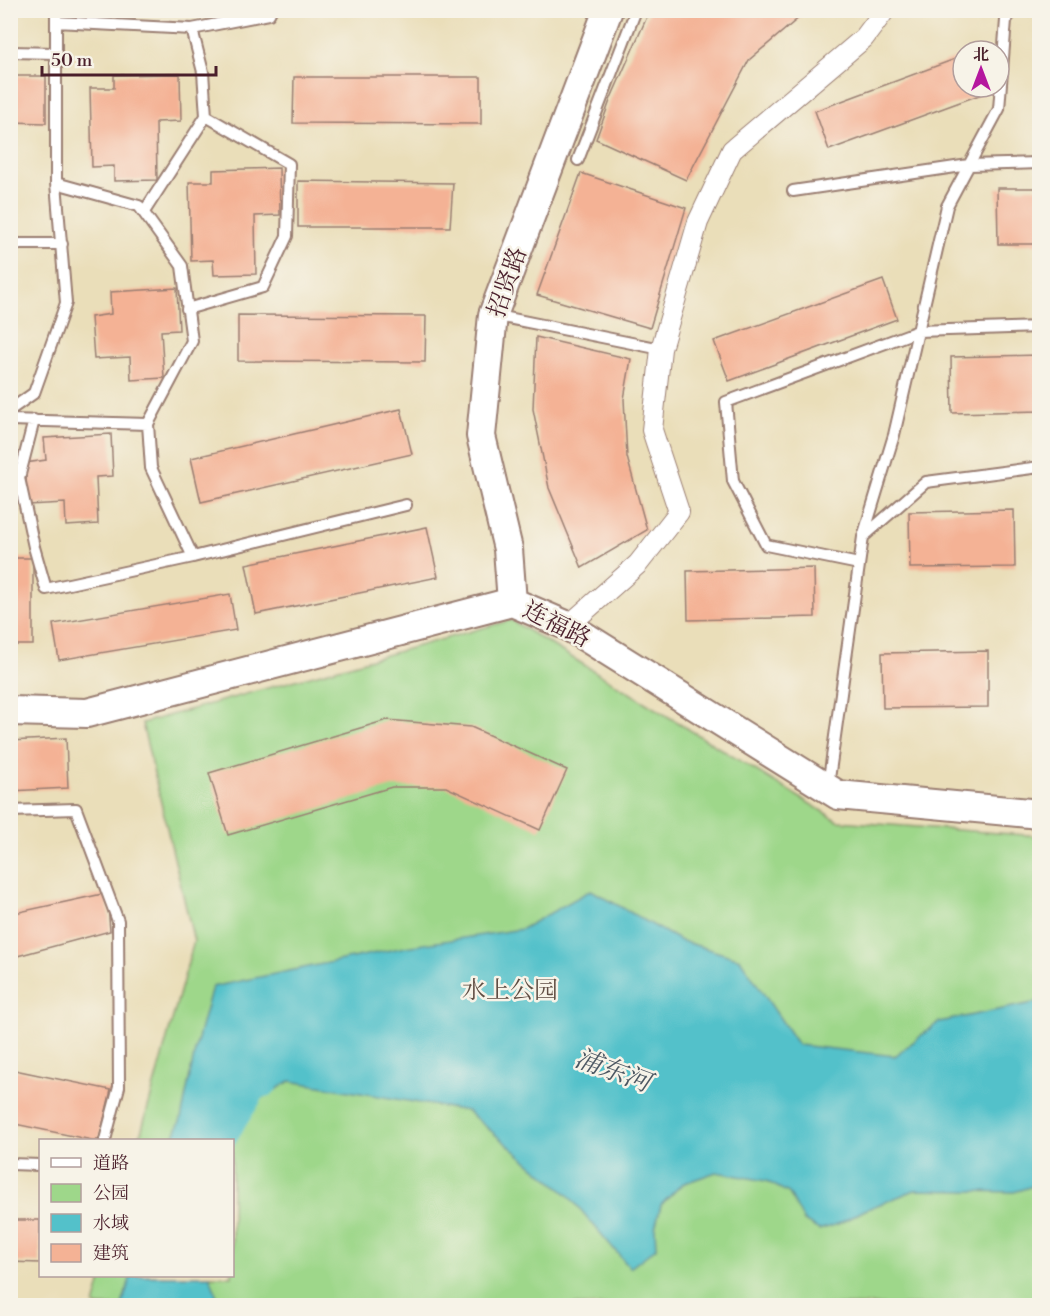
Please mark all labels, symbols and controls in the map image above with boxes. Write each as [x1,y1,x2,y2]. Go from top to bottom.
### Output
scale bar [42,39,216,77]
north arrow [951,39,1011,99]
text: 北 [973,45,989,65]
text: 50 m [51,49,93,72]
street label: 招贤路 [482,243,534,321]
street label: 连福路 [518,595,595,655]
park label: 水上公园 [462,976,558,1006]
water label: 浦东河 [571,1043,659,1101]
legend [39,1139,234,1277]
text: 道路 [93,1152,129,1175]
text: 公园 [93,1182,129,1205]
text: 水域 [93,1212,129,1235]
text: 建筑 [93,1242,129,1265]

